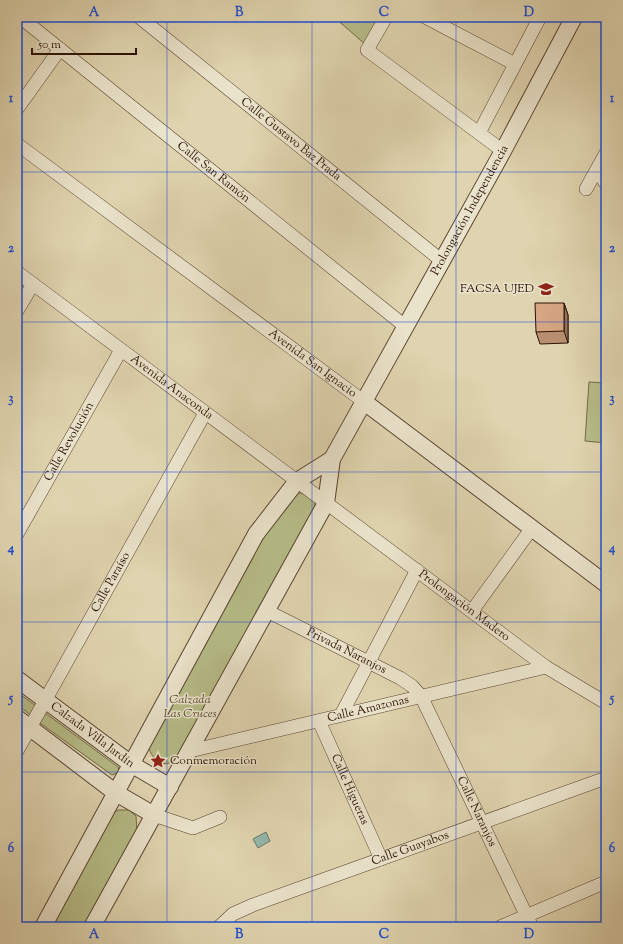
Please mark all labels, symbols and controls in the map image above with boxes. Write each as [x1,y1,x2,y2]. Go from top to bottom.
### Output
text: A [89,4,100,22]
text: B [235,4,244,22]
text: C [379,4,389,22]
text: D [524,4,534,22]
scale bar [32,30,136,56]
text: 50 m [37,36,61,54]
text: 1 [9,90,14,108]
text: 1 [610,90,615,108]
street label: Calle Gustavo Baz Prada [237,93,346,186]
street label: Calle San Ramón [173,137,254,207]
street label: Prolongación Independencia [427,142,514,279]
text: 2 [8,240,15,258]
text: 2 [609,240,616,258]
place label: FACSA UJED [460,280,534,298]
school or university icon: FACSA UJED [537,280,555,298]
street label: Avenida San Ignacio [265,325,361,403]
street label: Avenida Anaconda [126,350,217,425]
text: 3 [8,390,14,408]
text: 3 [609,390,615,408]
street label: Calle Revolución [40,399,99,485]
text: 4 [7,540,15,558]
text: 4 [608,540,616,558]
street label: Calle Paraíso [87,548,135,616]
street label: Prolongación Madero [414,566,514,646]
street label: Privada Naranjos [303,623,390,679]
text: 5 [8,690,14,708]
text: 5 [609,690,615,708]
park label: Calzada Las Cruces [163,691,217,723]
street label: Calle Amazonas [325,691,411,727]
street label: Calzada Villa Jardín [46,698,138,773]
street label: Calle Higueras [326,751,374,828]
place icon: Conmemoración [149,752,167,770]
place label: Conmemoración [170,752,257,770]
street label: Calle Naranjos [452,773,501,850]
street label: Calle Guayabos [369,826,452,871]
text: 6 [8,840,15,858]
text: 6 [609,840,616,858]
text: A [89,926,100,944]
text: B [235,926,244,944]
text: C [379,926,389,944]
text: D [524,926,534,944]

